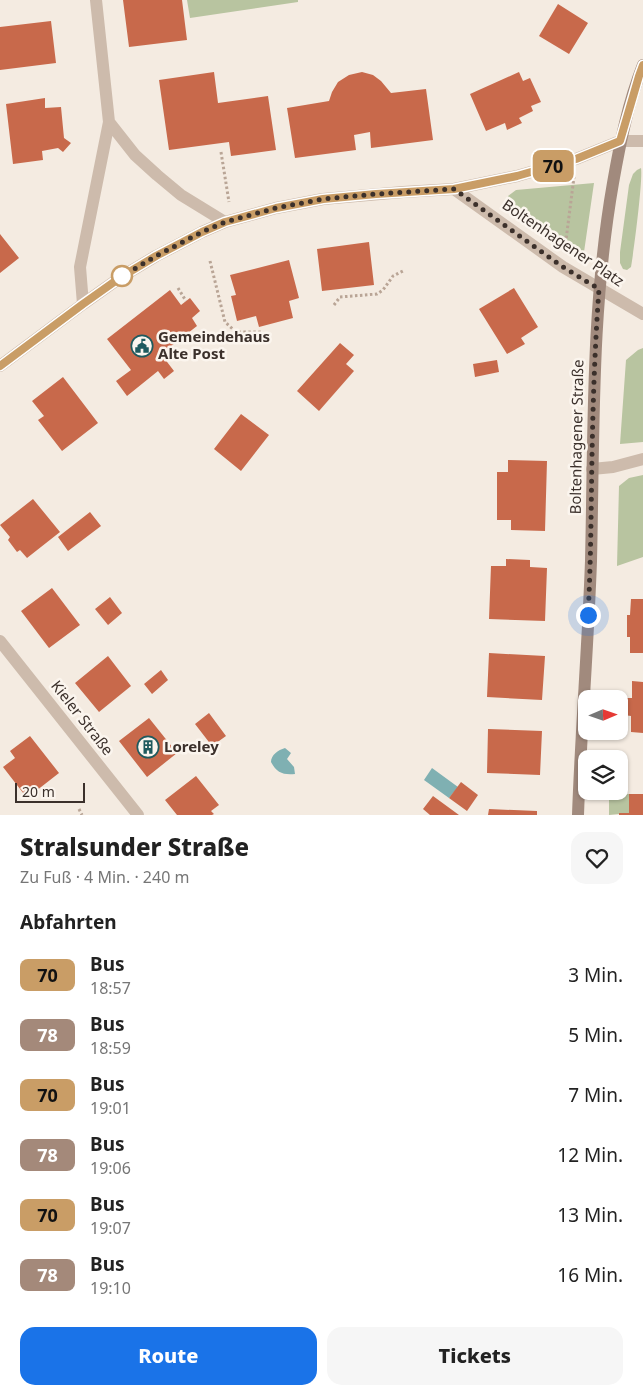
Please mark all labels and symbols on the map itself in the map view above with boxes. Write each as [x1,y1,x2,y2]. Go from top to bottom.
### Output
line badge: 70 [530,150,576,182]
street label: Boltenhagener Platz [499,194,628,290]
unlabelled marker [111,265,133,287]
place label: Gemeindehaus Alte Post [158,326,270,363]
public building icon: Gemeindehaus Alte Post [130,334,154,358]
street label: Boltenhagener Straße [565,359,587,515]
your location [576,603,601,628]
street label: Kieler Straße [47,676,118,759]
north arrow [578,690,628,740]
building icon: Loreley [136,735,160,759]
place label: Loreley [164,736,219,756]
scale bar [15,780,85,803]

